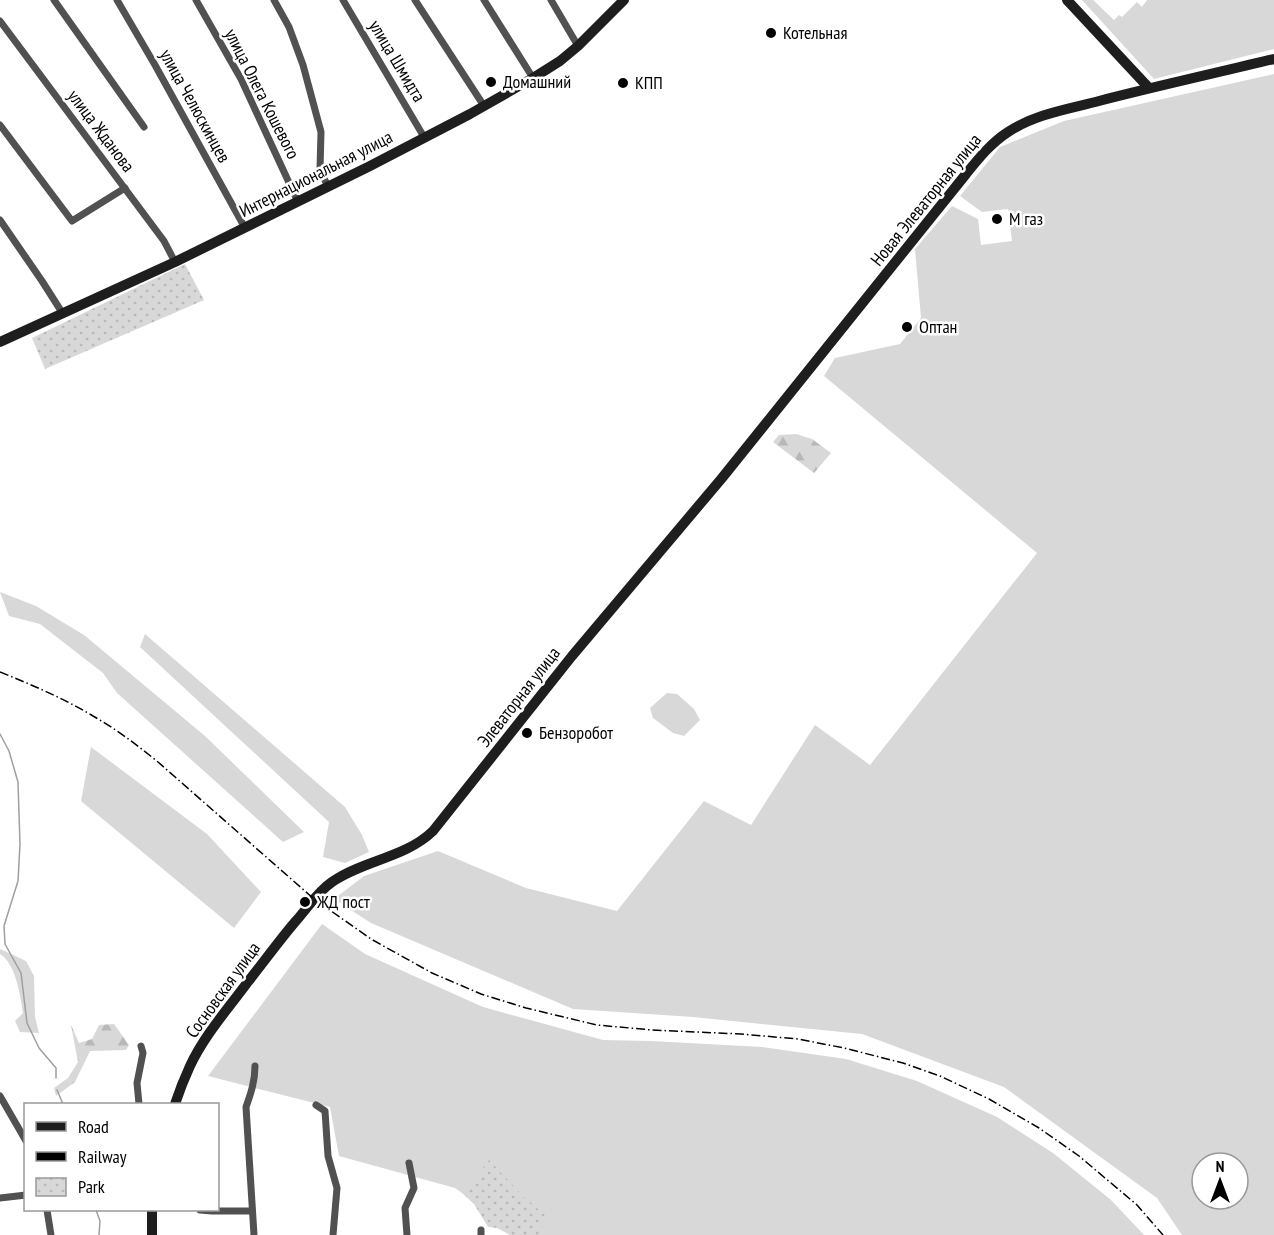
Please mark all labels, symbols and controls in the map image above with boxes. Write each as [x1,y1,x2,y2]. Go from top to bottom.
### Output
street label: улица Шмидта [364,16,431,106]
place label: Котельная [783,21,847,44]
street label: улица Олега Кошевого [220,25,305,163]
marker: Котельная [764,26,778,40]
street label: улица Челюскинцев [155,45,236,167]
place label: Домашний [503,70,571,93]
place label: КПП [635,71,663,94]
marker: Домашний [484,75,498,89]
marker: КПП [616,76,630,90]
street label: улица Жданова [63,85,140,177]
street label: Интернациональная улица [235,125,396,222]
street label: Новая Элеваторная улица [865,129,986,270]
place label: М газ [1009,207,1043,230]
marker: М газ [990,212,1004,226]
place label: Оптан [919,315,957,338]
marker: Оптан [900,320,914,334]
street label: Элеваторная улица [472,642,565,751]
place label: Бензоробот [539,721,613,744]
marker: Бензоробот [520,726,534,740]
place label: ЖД пост [316,890,370,913]
marker: ЖД пост [298,895,312,909]
street label: Сосновская улица [180,937,265,1042]
legend [24,1103,219,1211]
text: Road [78,1115,109,1138]
text: Railway [78,1145,127,1168]
north arrow [1190,1151,1250,1211]
text: N [1216,1156,1224,1176]
text: Park [78,1175,105,1198]

